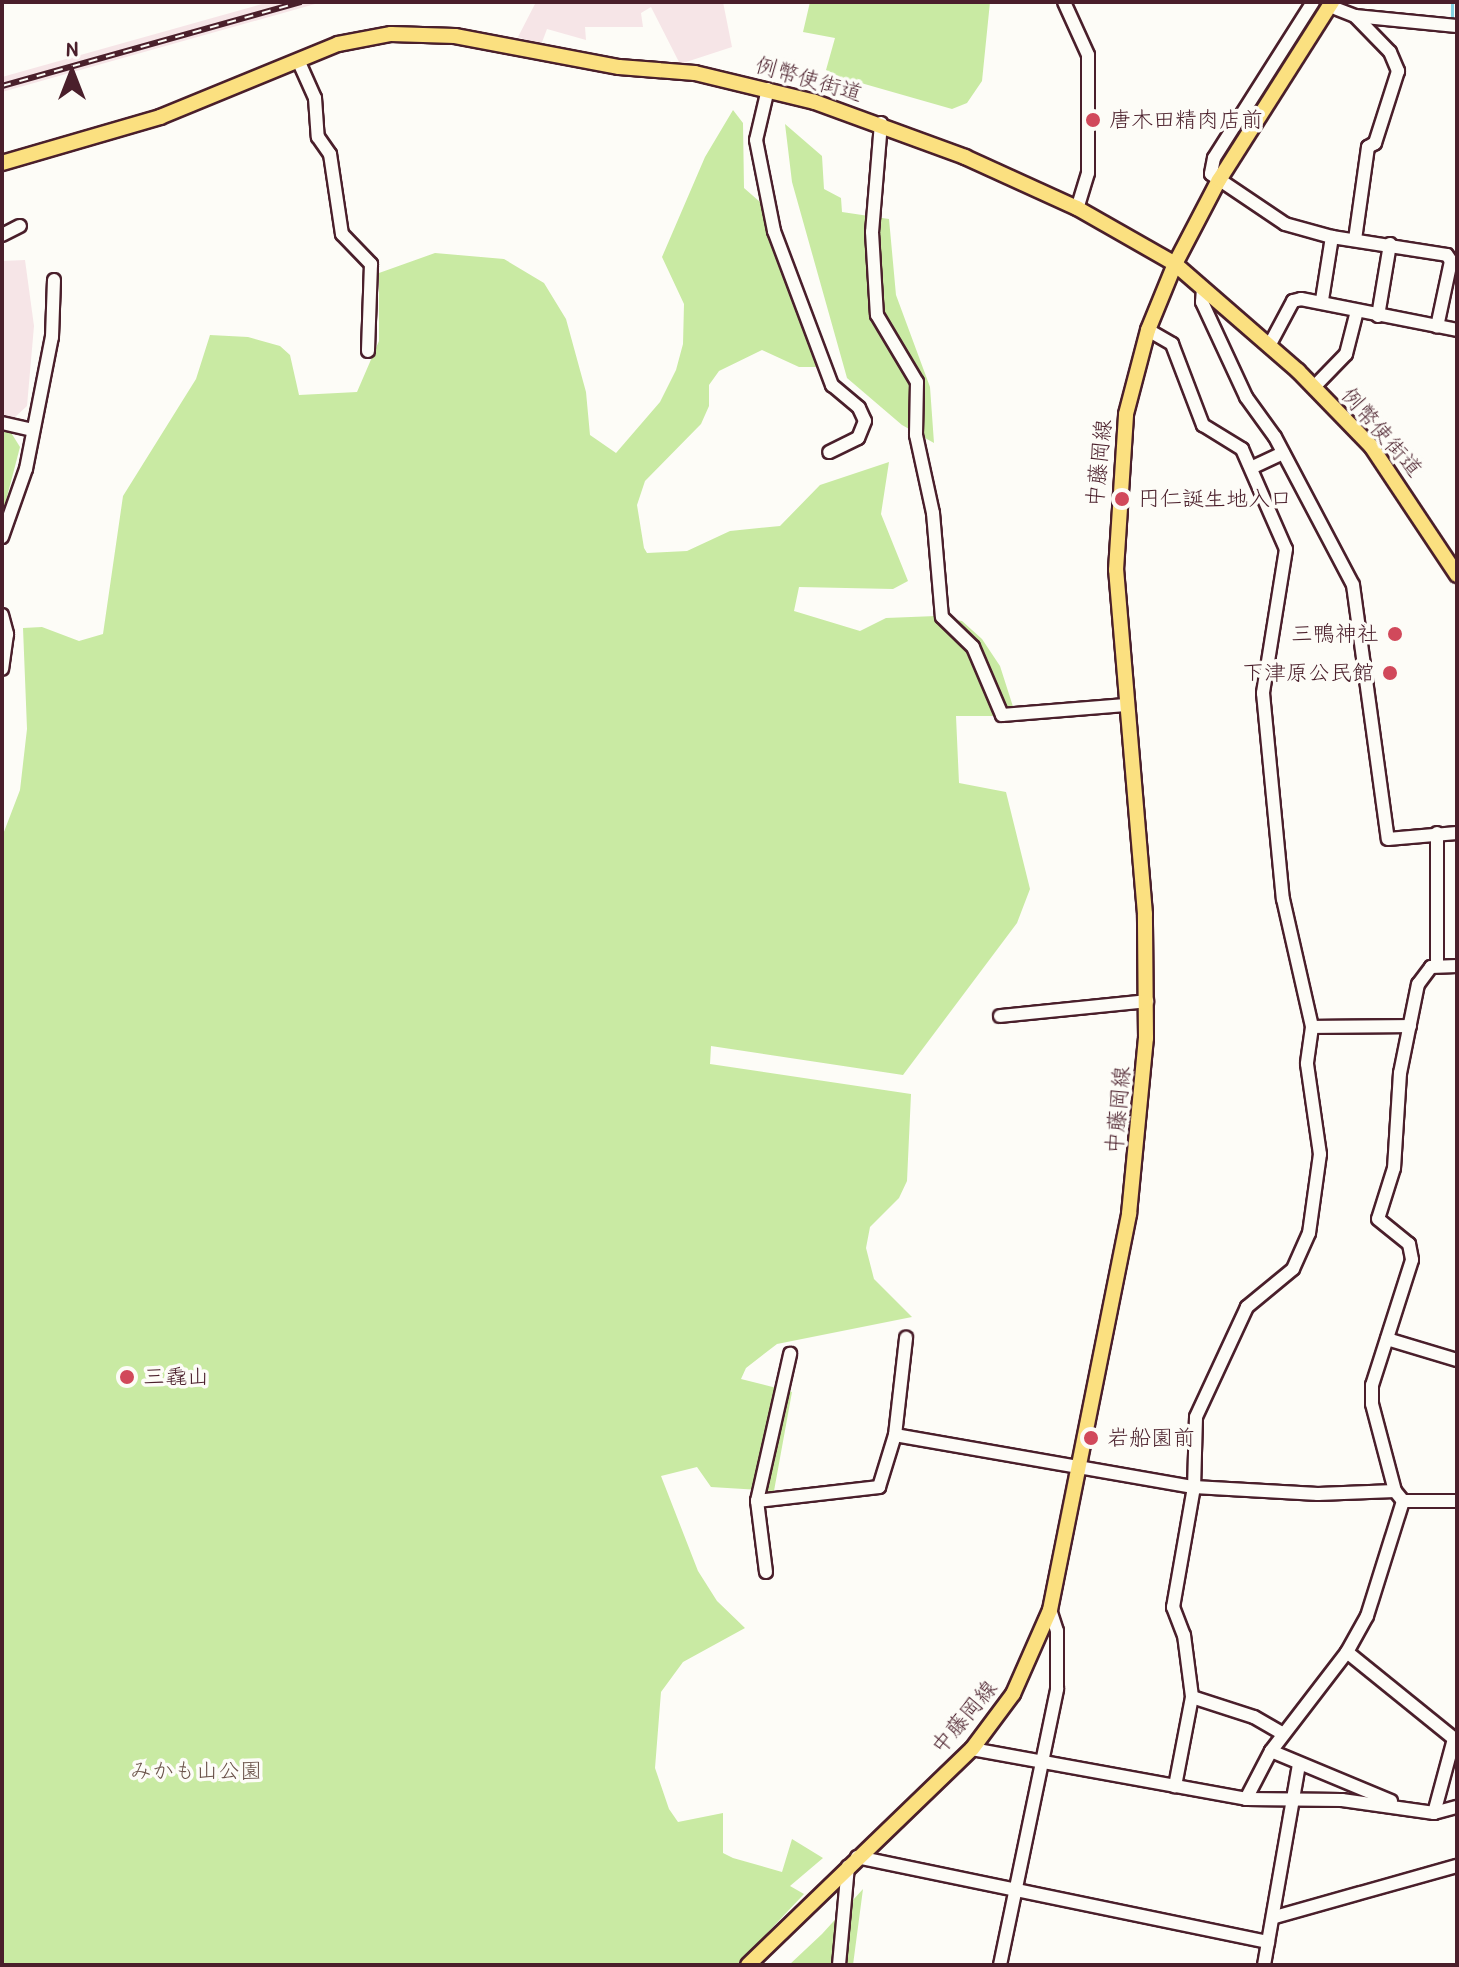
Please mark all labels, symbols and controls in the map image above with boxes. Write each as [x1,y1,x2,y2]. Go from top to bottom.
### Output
north arrow [32,32,112,112]
text: N [66,33,78,63]
street label: 例幣使街道 [752,51,866,107]
place label: 唐木田精肉店前 [1109,107,1263,133]
marker: 唐木田精肉店前 [1084,111,1102,129]
street label: 例幣使街道 [1336,382,1428,482]
street label: 中藤岡線 [1081,418,1117,508]
place label: 円仁誕生地入口 [1138,486,1292,512]
marker: 円仁誕生地入口 [1113,490,1131,508]
place label: 三鴨神社 [1291,621,1379,647]
marker: 三鴨神社 [1386,625,1404,643]
place label: 下津原公民館 [1242,660,1374,686]
marker: 下津原公民館 [1381,664,1399,682]
street label: 中藤岡線 [1101,1065,1135,1155]
place label: 三毳山 [143,1364,209,1390]
marker: 三毳山 [118,1368,136,1386]
place label: 岩船園前 [1107,1425,1195,1451]
marker: 岩船園前 [1082,1429,1100,1447]
street label: 中藤岡線 [926,1675,1002,1759]
park label: みかも山公園 [130,1758,262,1784]

